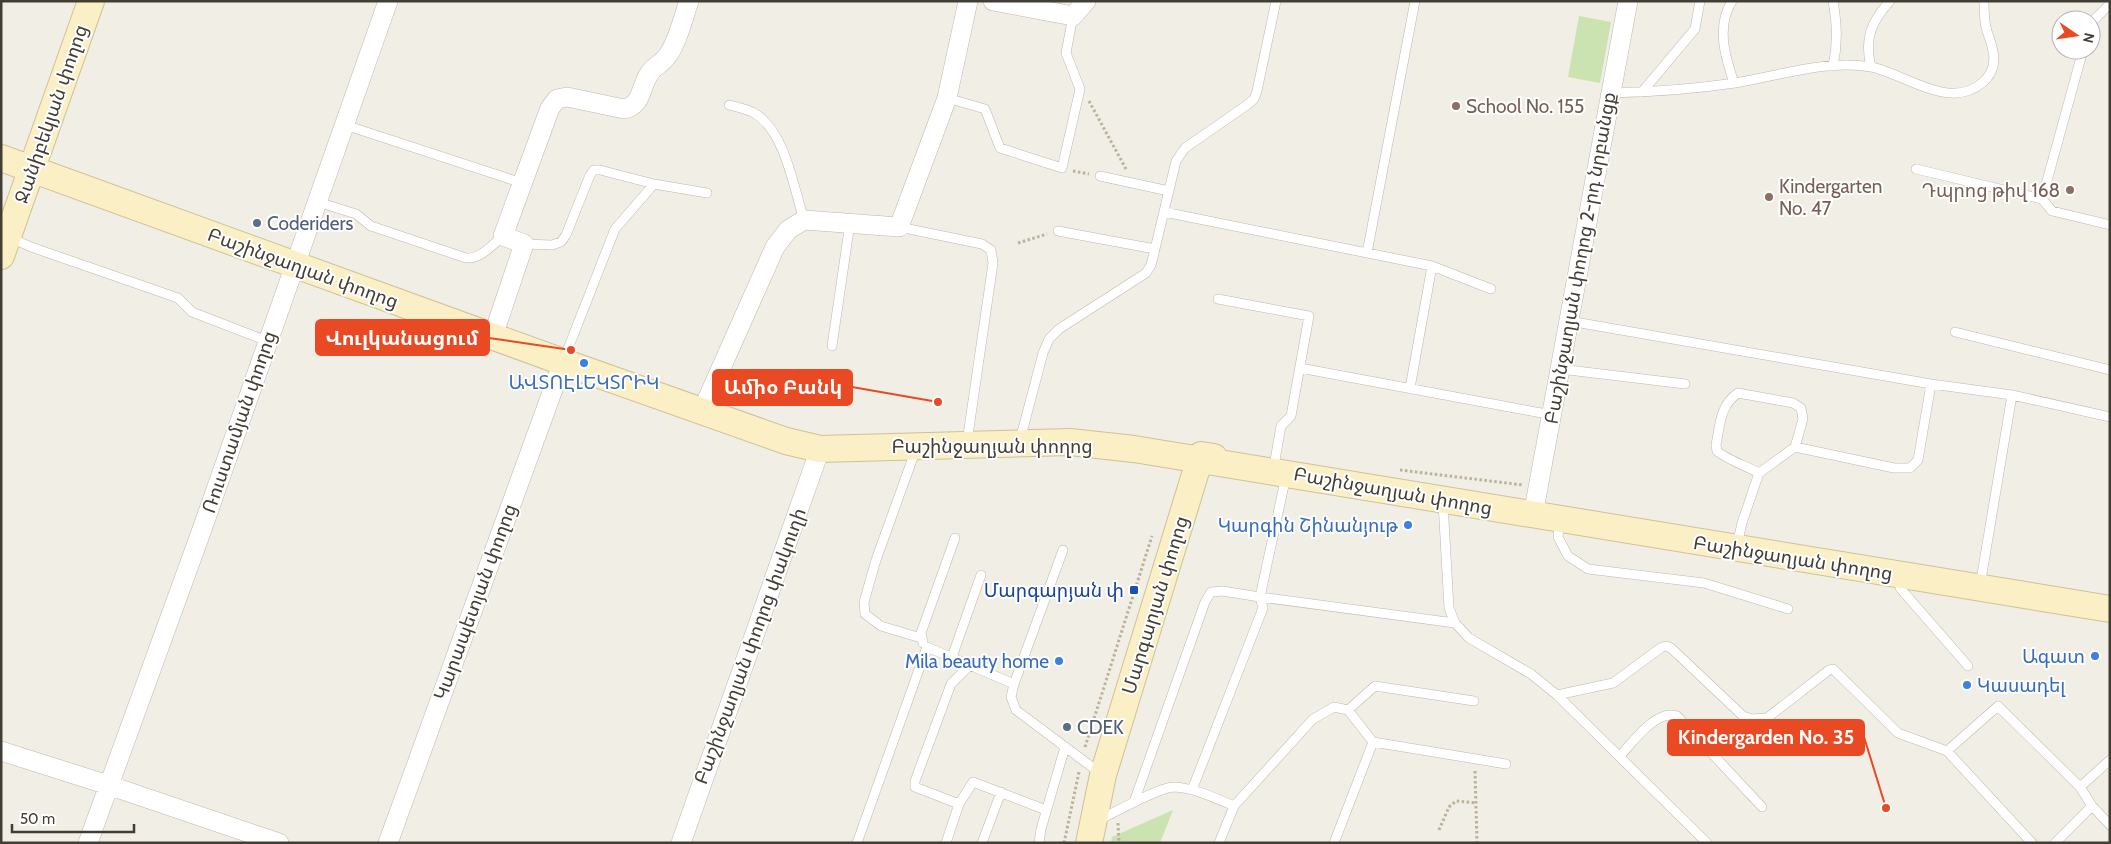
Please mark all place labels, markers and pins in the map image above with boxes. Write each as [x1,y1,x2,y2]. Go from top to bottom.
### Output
place label: School No. 155 [1466,95,1584,118]
marker: School No. 155 [1450,100,1462,112]
place label: Kindergarten No. 47 [1779,175,1882,220]
place label: Դպրոց թիվ 168 [1921,179,2060,202]
marker: Դպրոց թիվ 168 [2064,184,2076,196]
marker: Kindergarten No. 47 [1763,191,1775,203]
place label: Coderiders [267,212,353,235]
marker: Coderiders [251,217,263,229]
callout: Վուլկանացում [316,320,489,355]
marker: ԱՎՏՈԷԼԵԿՏՐԻԿ [578,357,590,369]
callout: Ամիօ Բանկ [713,370,852,405]
place label: ԱՎՏՈԷԼԵԿՏՐԻԿ [509,371,659,394]
place label: Կարգին Շինանյութ [1218,514,1398,537]
marker: Կարգին Շինանյութ [1402,519,1414,531]
place label: Մարգարյան փ [984,579,1124,602]
marker: Մարգարյան փ [1128,584,1140,596]
place label: Ագատ [2022,645,2085,668]
place label: Mila beauty home [905,650,1049,673]
marker: Ագատ [2089,650,2101,662]
marker: Mila beauty home [1053,655,1065,667]
place label: Կասադել [1977,674,2066,697]
marker: Կասադել [1961,679,1973,691]
place label: CDEK [1077,716,1124,739]
callout: Kindergarden No. 35 [1668,720,1864,755]
marker: CDEK [1061,721,1073,733]

